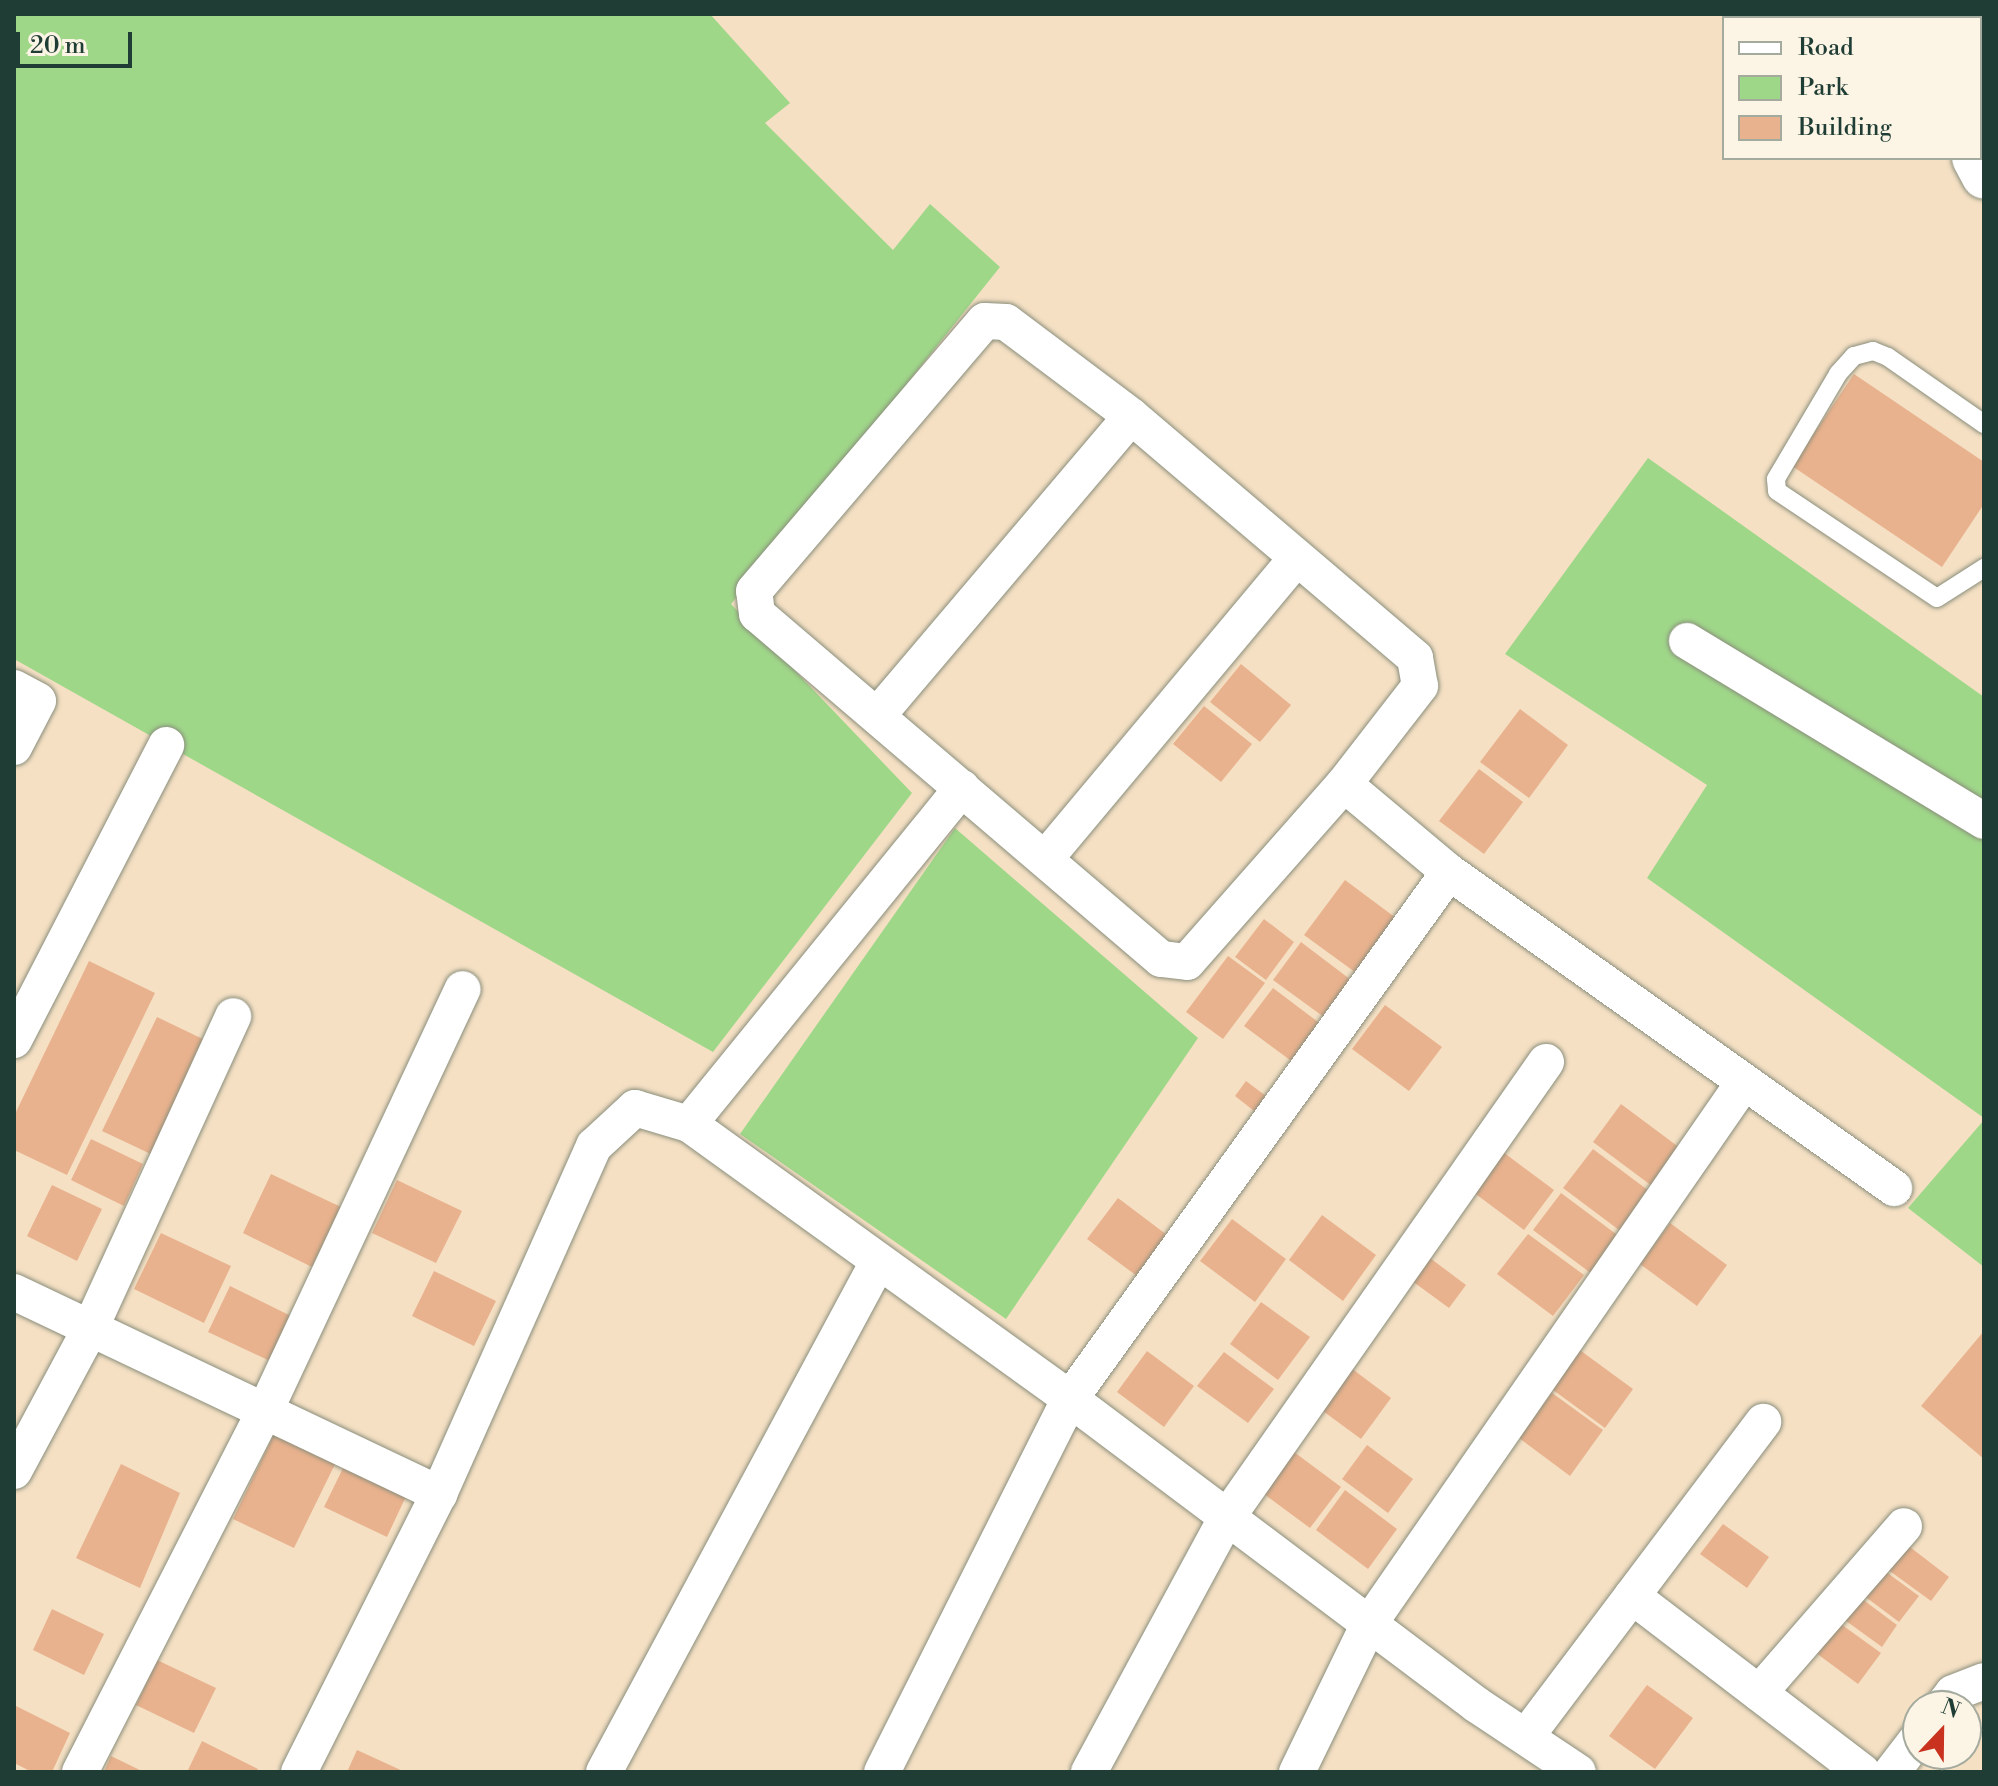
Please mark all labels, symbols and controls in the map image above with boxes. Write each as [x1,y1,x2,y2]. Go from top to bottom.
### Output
scale bar [20,16,136,66]
legend [1722,16,1982,160]
text: 20 m [30,31,86,61]
text: Road [1798,33,1854,63]
text: Park [1798,73,1848,103]
text: Building [1798,113,1892,143]
north arrow [1902,1690,1982,1770]
text: N [1937,1693,1964,1725]

